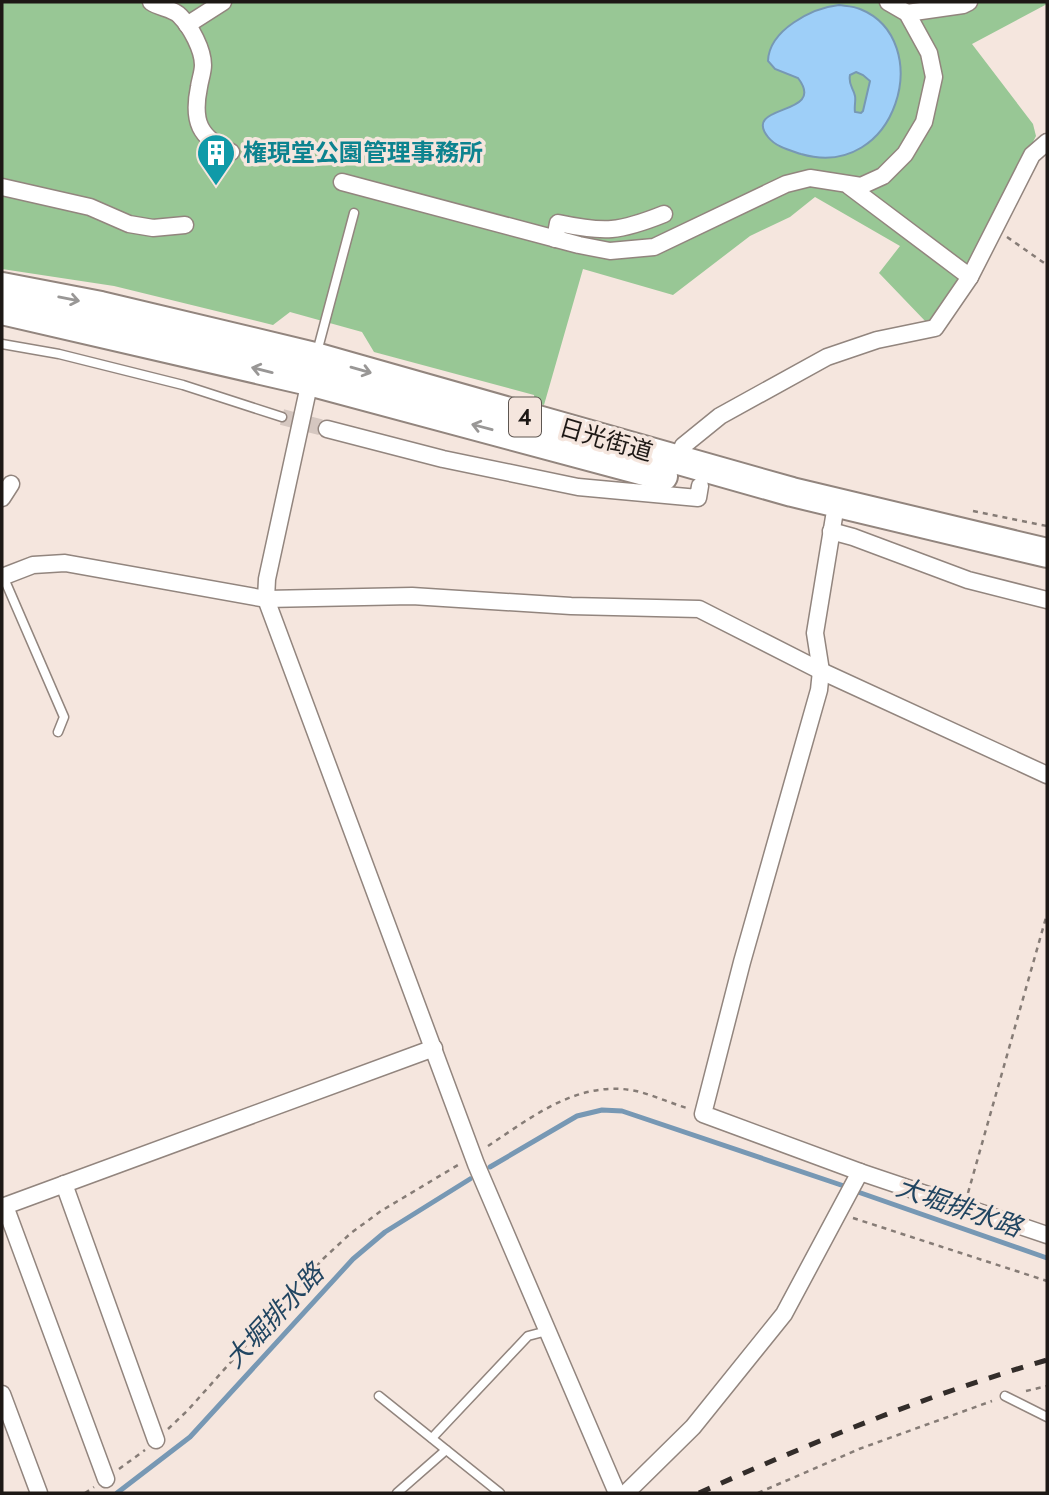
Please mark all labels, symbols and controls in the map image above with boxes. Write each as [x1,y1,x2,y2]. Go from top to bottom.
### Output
building icon: 権現堂公園管理事務所 [195,132,237,187]
place label: 権現堂公園管理事務所 [243,138,483,167]
one-way arrow [57,293,80,307]
one-way arrow [251,363,274,376]
one-way arrow [350,364,372,377]
road number: 4 [509,398,541,436]
street label: 日光街道 [556,412,656,467]
one-way arrow [471,420,494,433]
water label: 大堀排水路 [892,1171,1028,1244]
water label: 大堀排水路 [218,1256,331,1374]

